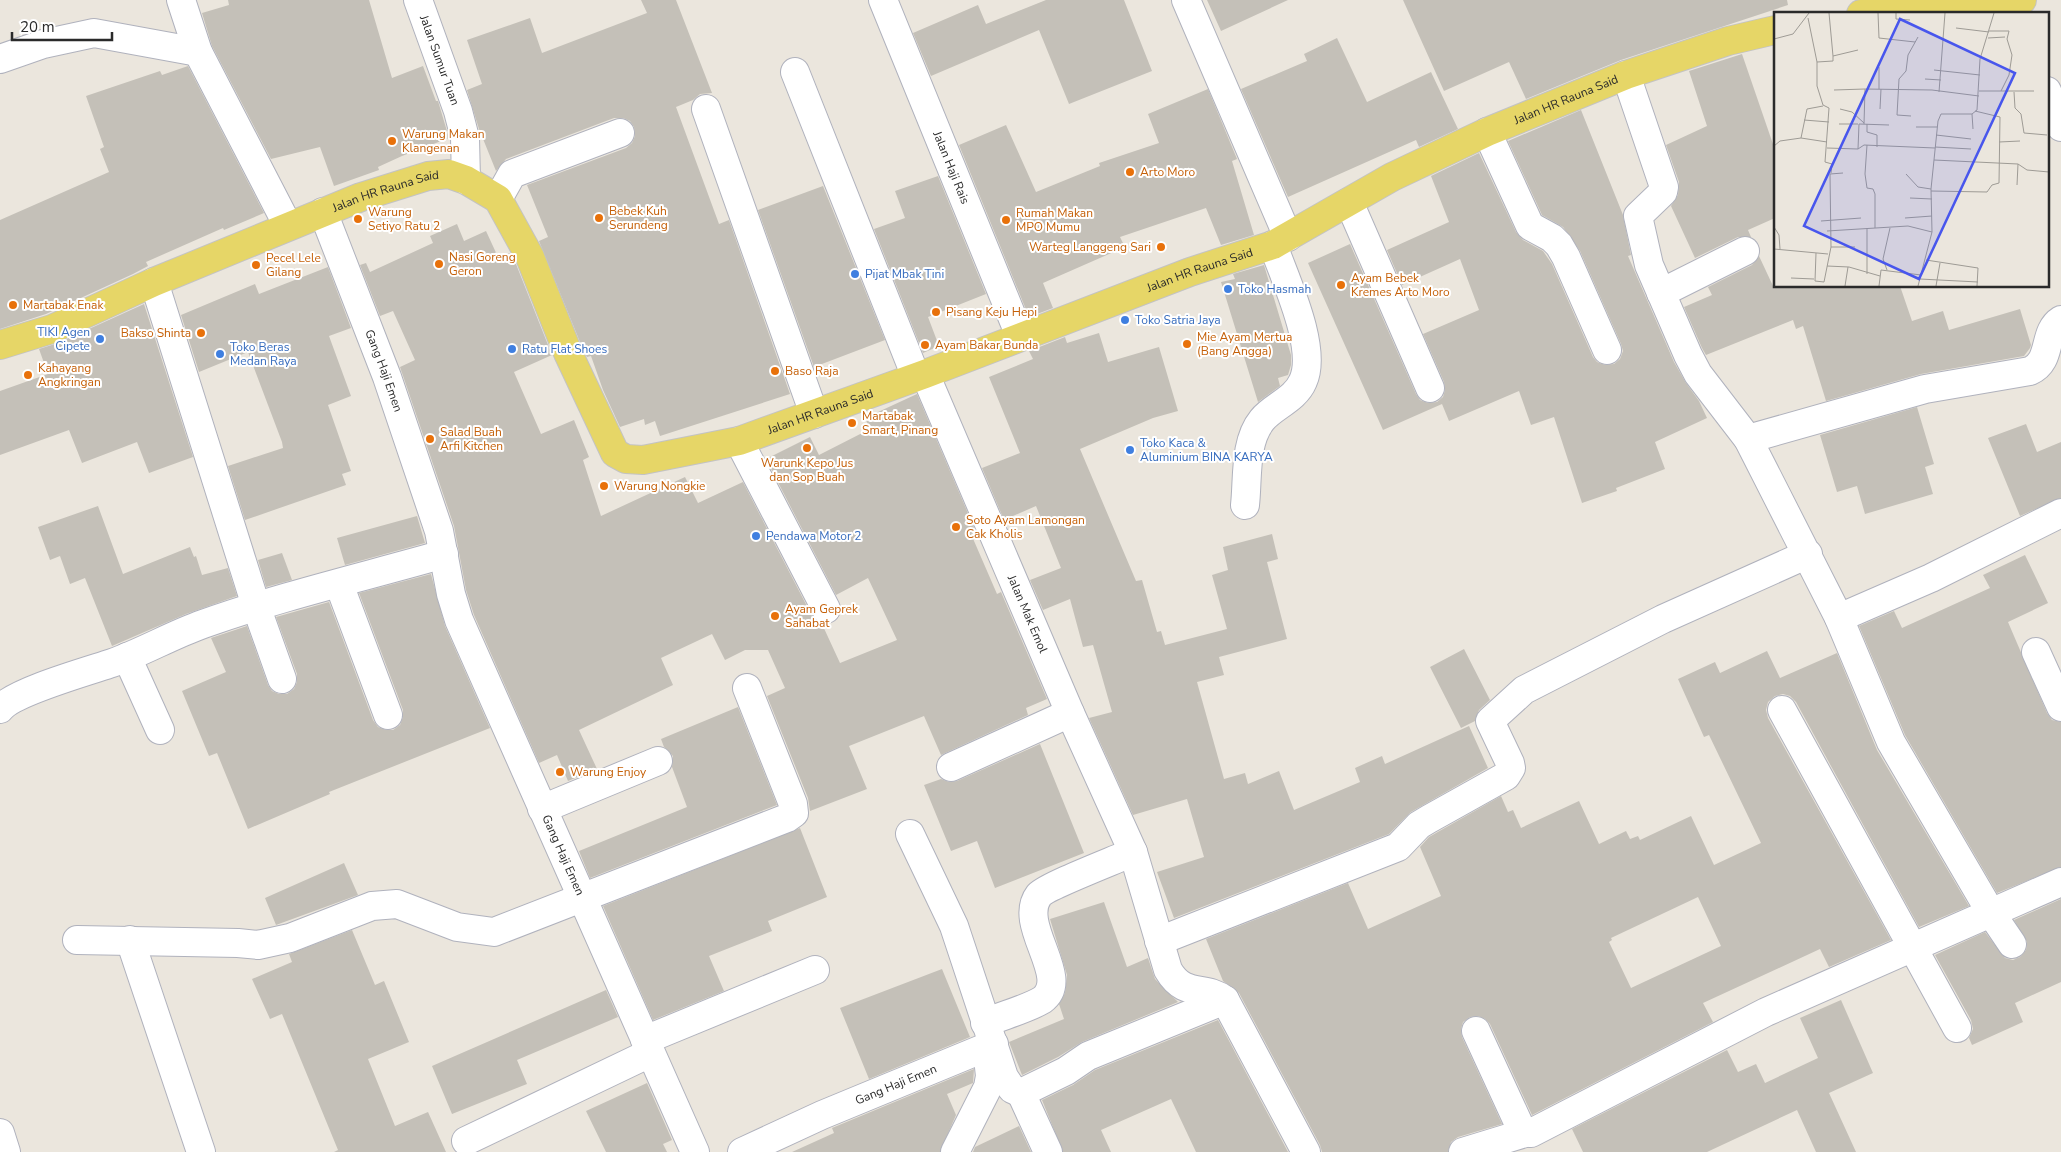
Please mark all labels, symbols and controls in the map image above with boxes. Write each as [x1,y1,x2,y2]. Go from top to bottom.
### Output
scale bar [12,10,112,42]
street label: Jalan Sumur Tuan [416,12,463,108]
inset map [1774,12,2048,288]
text: 20 m [20,17,55,37]
street label: Jalan HR Rauna Said [1511,71,1621,128]
place label: Warung Makan Klangenan [402,126,485,156]
street label: Jalan Haji Rais [929,128,973,207]
marker: Warung Makan Klangenan [386,135,398,147]
place label: Arto Moro [1140,164,1195,180]
marker: Arto Moro [1124,166,1136,178]
street label: Jalan HR Rauna Said [329,167,440,216]
place label: Bebek Kuh Serundeng [609,203,668,233]
place label: Warung Setiyo Ratu 2 [368,204,440,234]
place label: Rumah Makan MPO Mumu [1016,205,1093,235]
marker: Bebek Kuh Serundeng [593,212,605,224]
marker: Warung Setiyo Ratu 2 [352,213,364,225]
marker: Rumah Makan MPO Mumu [1000,214,1012,226]
place label: Warteg Langgeng Sari [1029,239,1151,255]
marker: Warteg Langgeng Sari [1155,241,1167,253]
street label: Jalan HR Rauna Said [1143,244,1255,296]
place label: Nasi Goreng Geron [449,249,516,279]
place label: Pecel Lele Gilang [266,250,321,280]
marker: Nasi Goreng Geron [433,258,445,270]
marker: Pecel Lele Gilang [250,259,262,271]
place label: Pijat Mbak Tini [865,266,944,282]
marker: Pijat Mbak Tini [849,268,861,280]
place label: Ayam Bebek Kremes Arto Moro [1351,270,1450,300]
marker: Ayam Bebek Kremes Arto Moro [1335,279,1347,291]
place label: Toko Hasmah [1238,281,1311,297]
marker: Toko Hasmah [1222,283,1234,295]
place label: Martabak Enak [23,297,104,313]
marker: Martabak Enak [7,299,19,311]
place label: Pisang Keju Hepi [946,304,1037,320]
marker: Pisang Keju Hepi [930,306,942,318]
place label: Toko Satria Jaya [1135,312,1221,328]
marker: Toko Satria Jaya [1119,314,1131,326]
place label: TIKI Agen Cipete [37,324,90,354]
place label: Bakso Shinta [121,325,191,341]
marker: Bakso Shinta [195,327,207,339]
street label: Gang Haji Emen [361,327,406,414]
place label: Mie Ayam Mertua (Bang Angga) [1197,329,1292,359]
marker: TIKI Agen Cipete [94,333,106,345]
place label: Ayam Bakar Bunda [935,337,1038,353]
marker: Mie Ayam Mertua (Bang Angga) [1181,338,1193,350]
place label: Toko Beras Medan Raya [230,339,297,369]
marker: Ayam Bakar Bunda [919,339,931,351]
place label: Ratu Flat Shoes [522,341,607,357]
marker: Ratu Flat Shoes [506,343,518,355]
marker: Toko Beras Medan Raya [214,348,226,360]
place label: Kahayang Angkringan [38,360,101,390]
place label: Baso Raja [785,363,839,379]
marker: Baso Raja [769,365,781,377]
marker: Kahayang Angkringan [22,369,34,381]
street label: Jalan HR Rauna Said [764,385,876,438]
place label: Martabak Smart, Pinang [862,408,938,438]
marker: Martabak Smart, Pinang [846,417,858,429]
place label: Salad Buah Arfi Kitchen [440,424,503,454]
marker: Salad Buah Arfi Kitchen [424,433,436,445]
place label: Toko Kaca & Aluminium BINA KARYA [1140,435,1273,465]
marker: Warunk Kepo Jus dan Sop Buah [801,442,813,454]
marker: Toko Kaca & Aluminium BINA KARYA [1124,444,1136,456]
place label: Warunk Kepo Jus dan Sop Buah [761,455,854,485]
place label: Warung Nongkie [614,478,705,494]
marker: Warung Nongkie [598,480,610,492]
place label: Soto Ayam Lamongan Cak Kholis [966,512,1085,542]
marker: Soto Ayam Lamongan Cak Kholis [950,521,962,533]
place label: Pendawa Motor 2 [766,528,862,544]
marker: Pendawa Motor 2 [750,530,762,542]
street label: Jalan Mak Emol [1003,572,1052,656]
place label: Ayam Geprek Sahabat [785,601,859,631]
marker: Ayam Geprek Sahabat [769,610,781,622]
place label: Warung Enjoy [570,764,647,780]
marker: Warung Enjoy [554,766,566,778]
street label: Gang Haji Emen [538,812,588,898]
street label: Gang Haji Emen [853,1061,939,1108]

